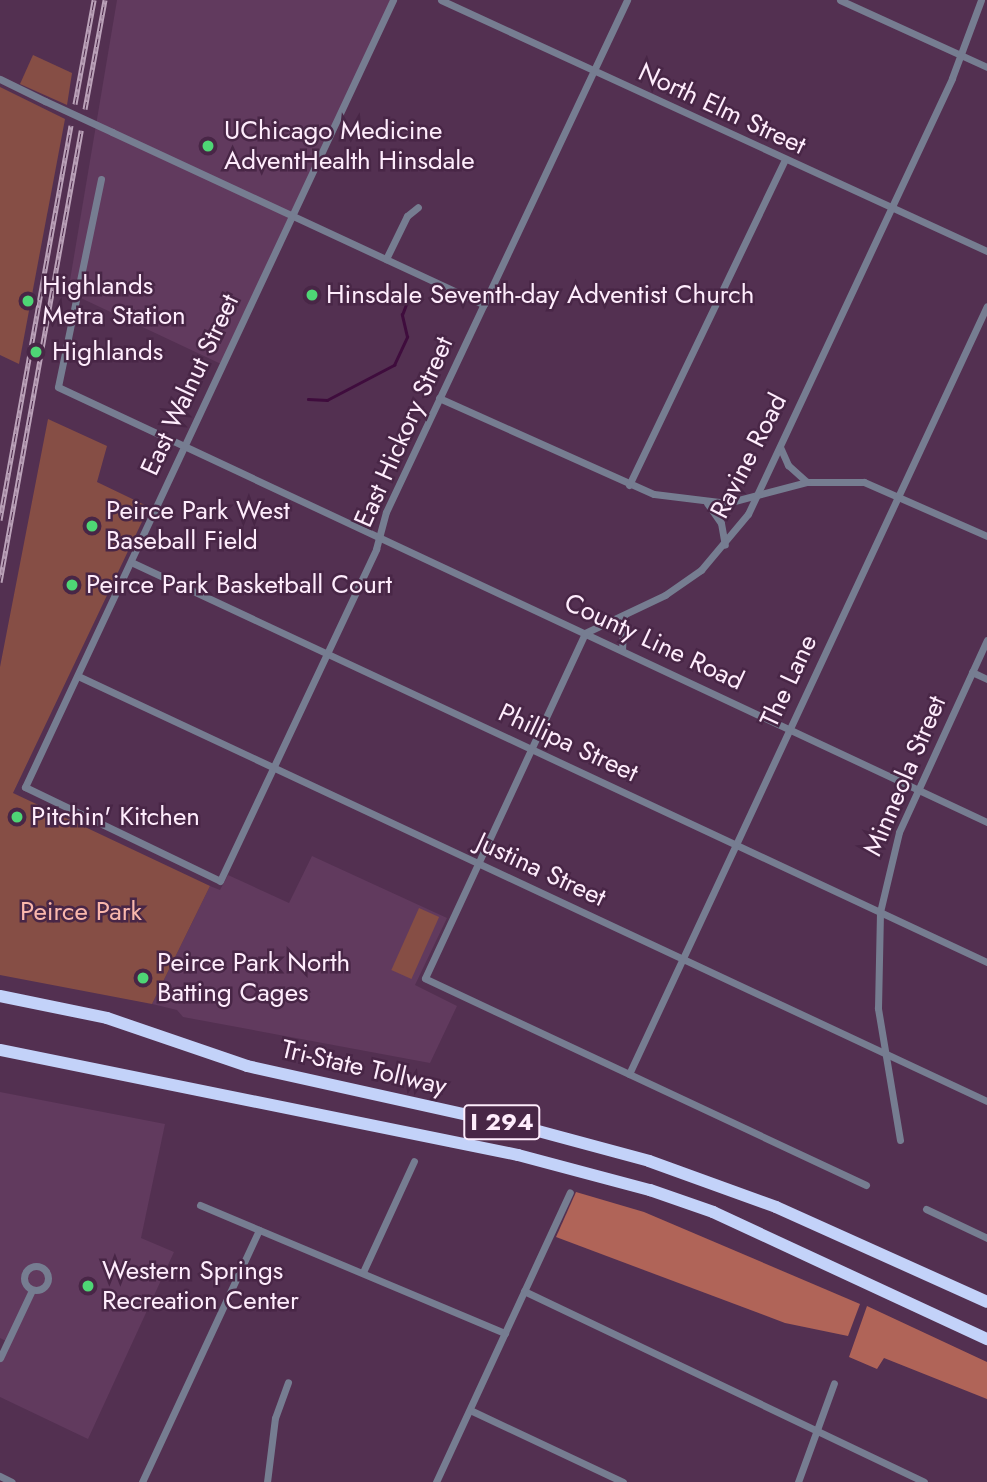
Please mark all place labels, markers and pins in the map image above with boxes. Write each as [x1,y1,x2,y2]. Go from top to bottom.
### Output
place label: UChicago Medicine AdventHealth Hinsdale [224,115,475,176]
marker: UChicago Medicine AdventHealth Hinsdale [198,136,218,156]
place label: Highlands Metra Station [42,270,186,332]
place label: Hinsdale Seventh-day Adventist Church [326,279,754,311]
marker: Hinsdale Seventh-day Adventist Church [304,287,320,303]
marker: Highlands Metra Station [20,293,36,309]
place label: Highlands [52,336,163,368]
marker: Highlands [26,342,46,362]
place label: Peirce Park West Baseball Field [106,495,290,556]
marker: Peirce Park West Baseball Field [84,518,100,534]
place label: Peirce Park Basketball Court [86,569,392,601]
marker: Peirce Park Basketball Court [64,577,80,593]
place label: Pitchin' Kitchen [31,801,200,833]
marker: Pitchin' Kitchen [9,809,25,825]
place label: Peirce Park North Batting Cages [157,947,350,1009]
marker: Peirce Park North Batting Cages [135,970,151,986]
place label: Western Springs Recreation Center [102,1255,299,1316]
marker: Western Springs Recreation Center [80,1278,96,1294]

